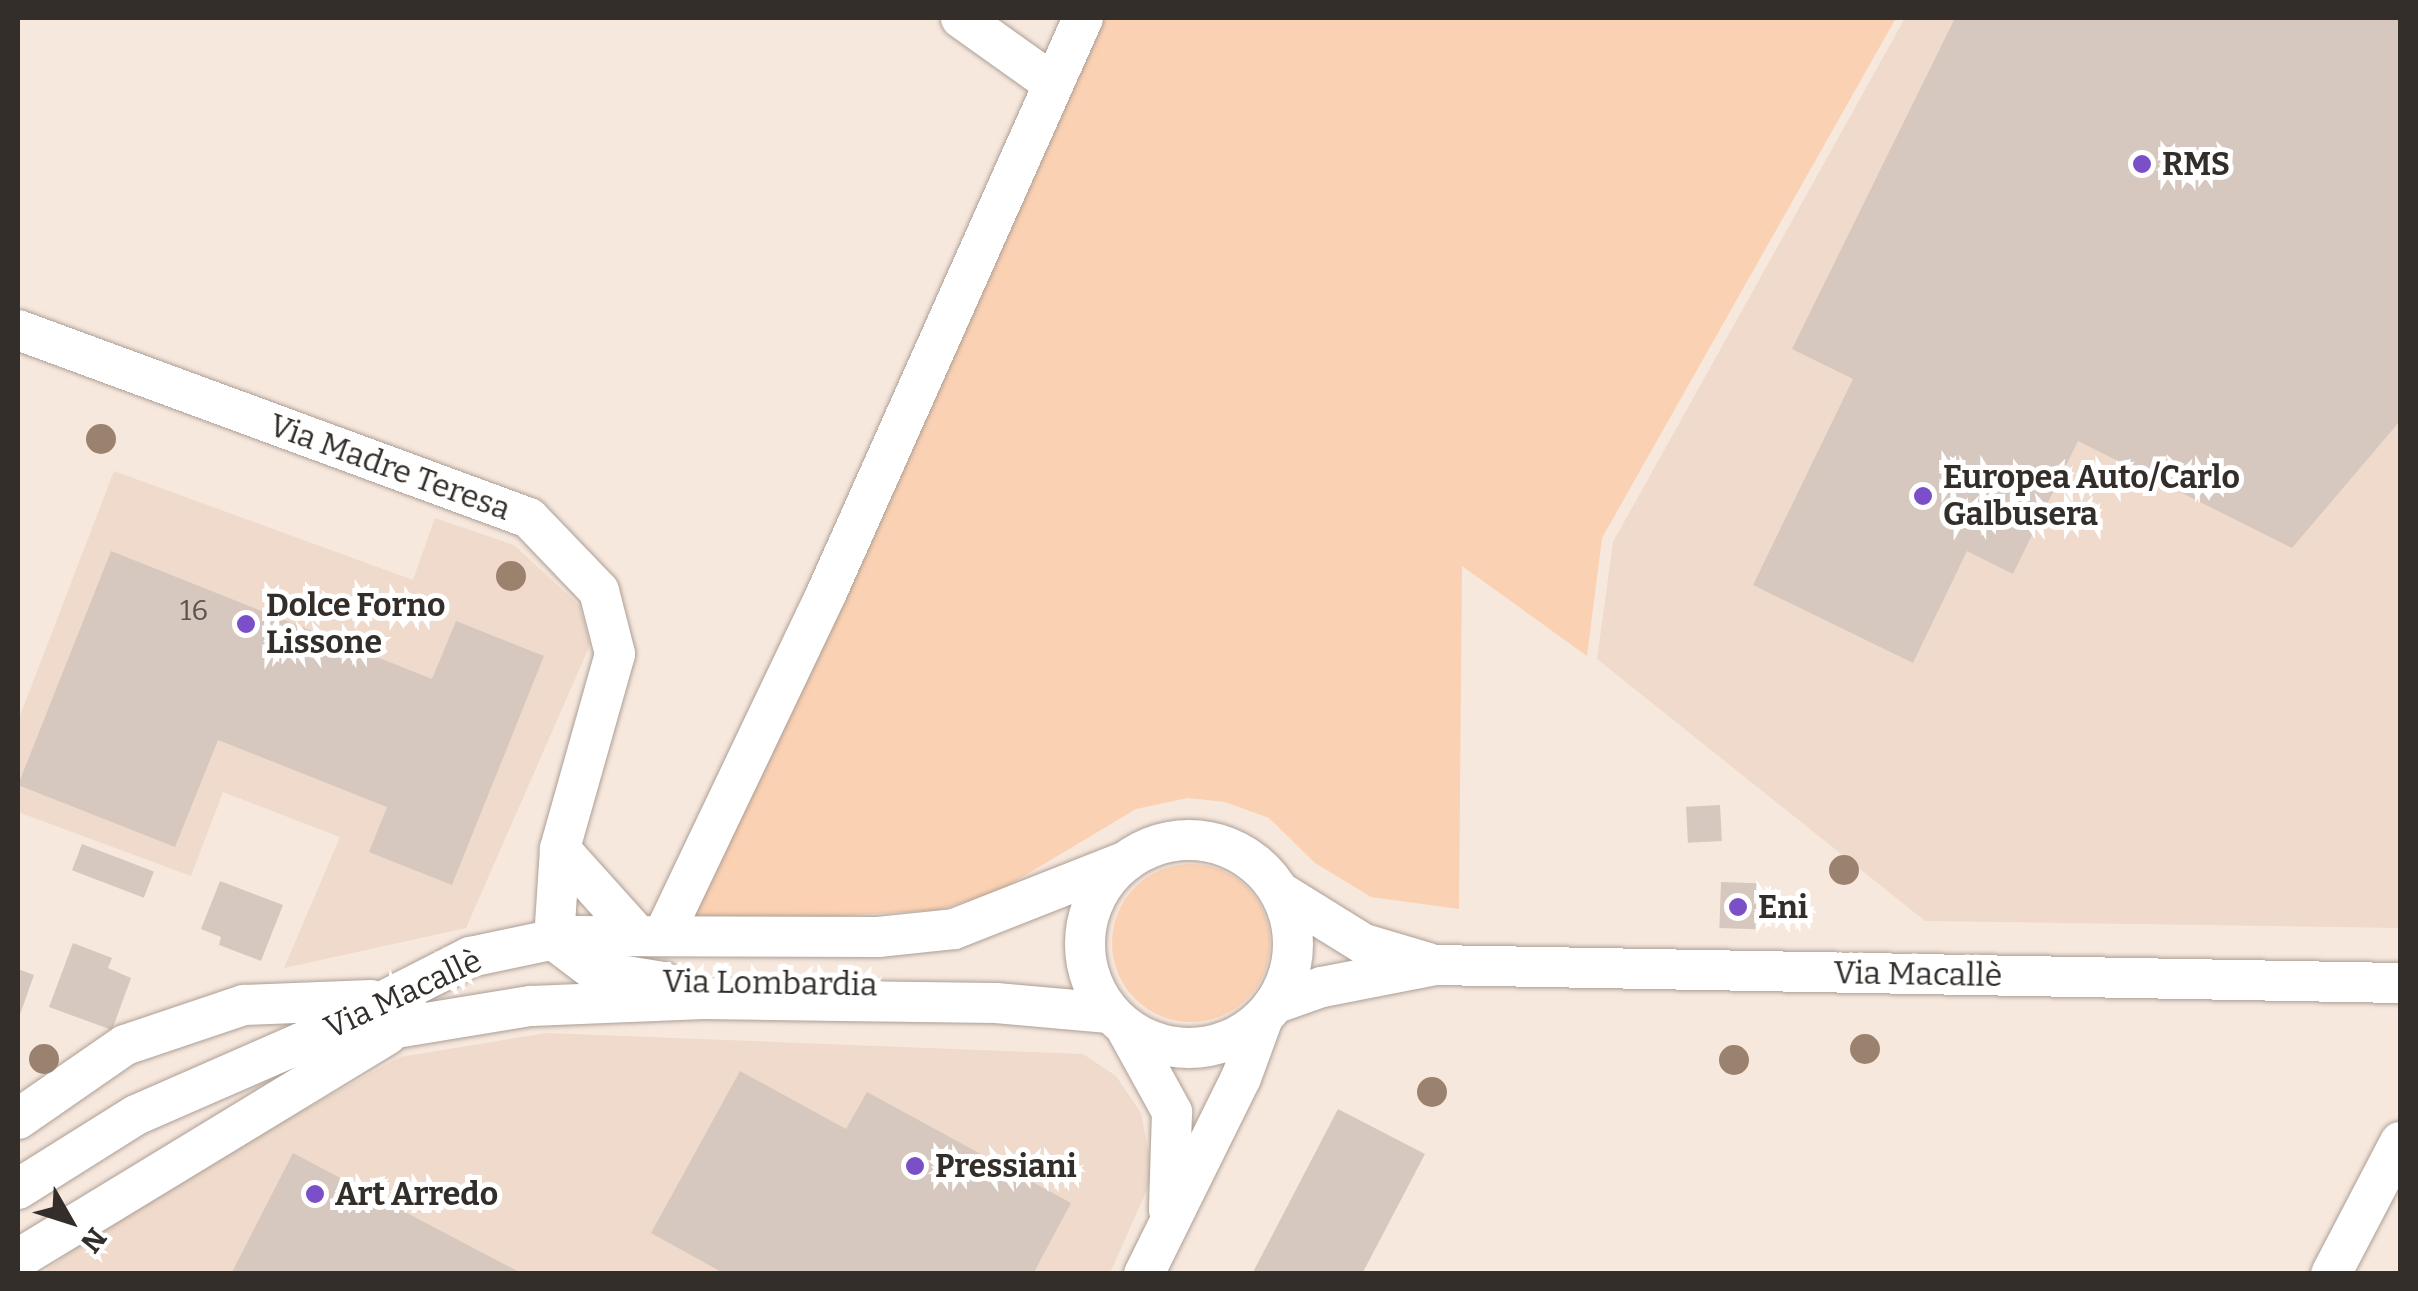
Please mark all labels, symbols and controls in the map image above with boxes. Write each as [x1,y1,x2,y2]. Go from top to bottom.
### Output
place label: RMS [2162,145,2230,183]
marker: RMS [2131,153,2153,175]
street label: Via Madre Teresa [264,406,516,528]
place label: Europea Auto/Carlo Galbusera [1943,459,2240,534]
marker: Europea Auto/Carlo Galbusera [1912,485,1934,507]
place label: Dolce Forno Lissone [266,587,445,662]
house number: 16 [180,594,208,628]
marker: Dolce Forno Lissone [235,613,257,635]
place label: Eni [1758,888,1808,926]
marker: Eni [1727,896,1749,918]
street label: Via Macallè [319,941,487,1047]
street label: Via Macallè [1833,953,2003,995]
street label: Via Lombardia [662,962,878,1004]
place label: Pressiani [935,1147,1077,1185]
marker: Pressiani [904,1155,926,1177]
north arrow [20,1171,120,1271]
place label: Art Arredo [335,1175,498,1213]
marker: Art Arredo [304,1183,326,1205]
text: N [74,1221,113,1259]

